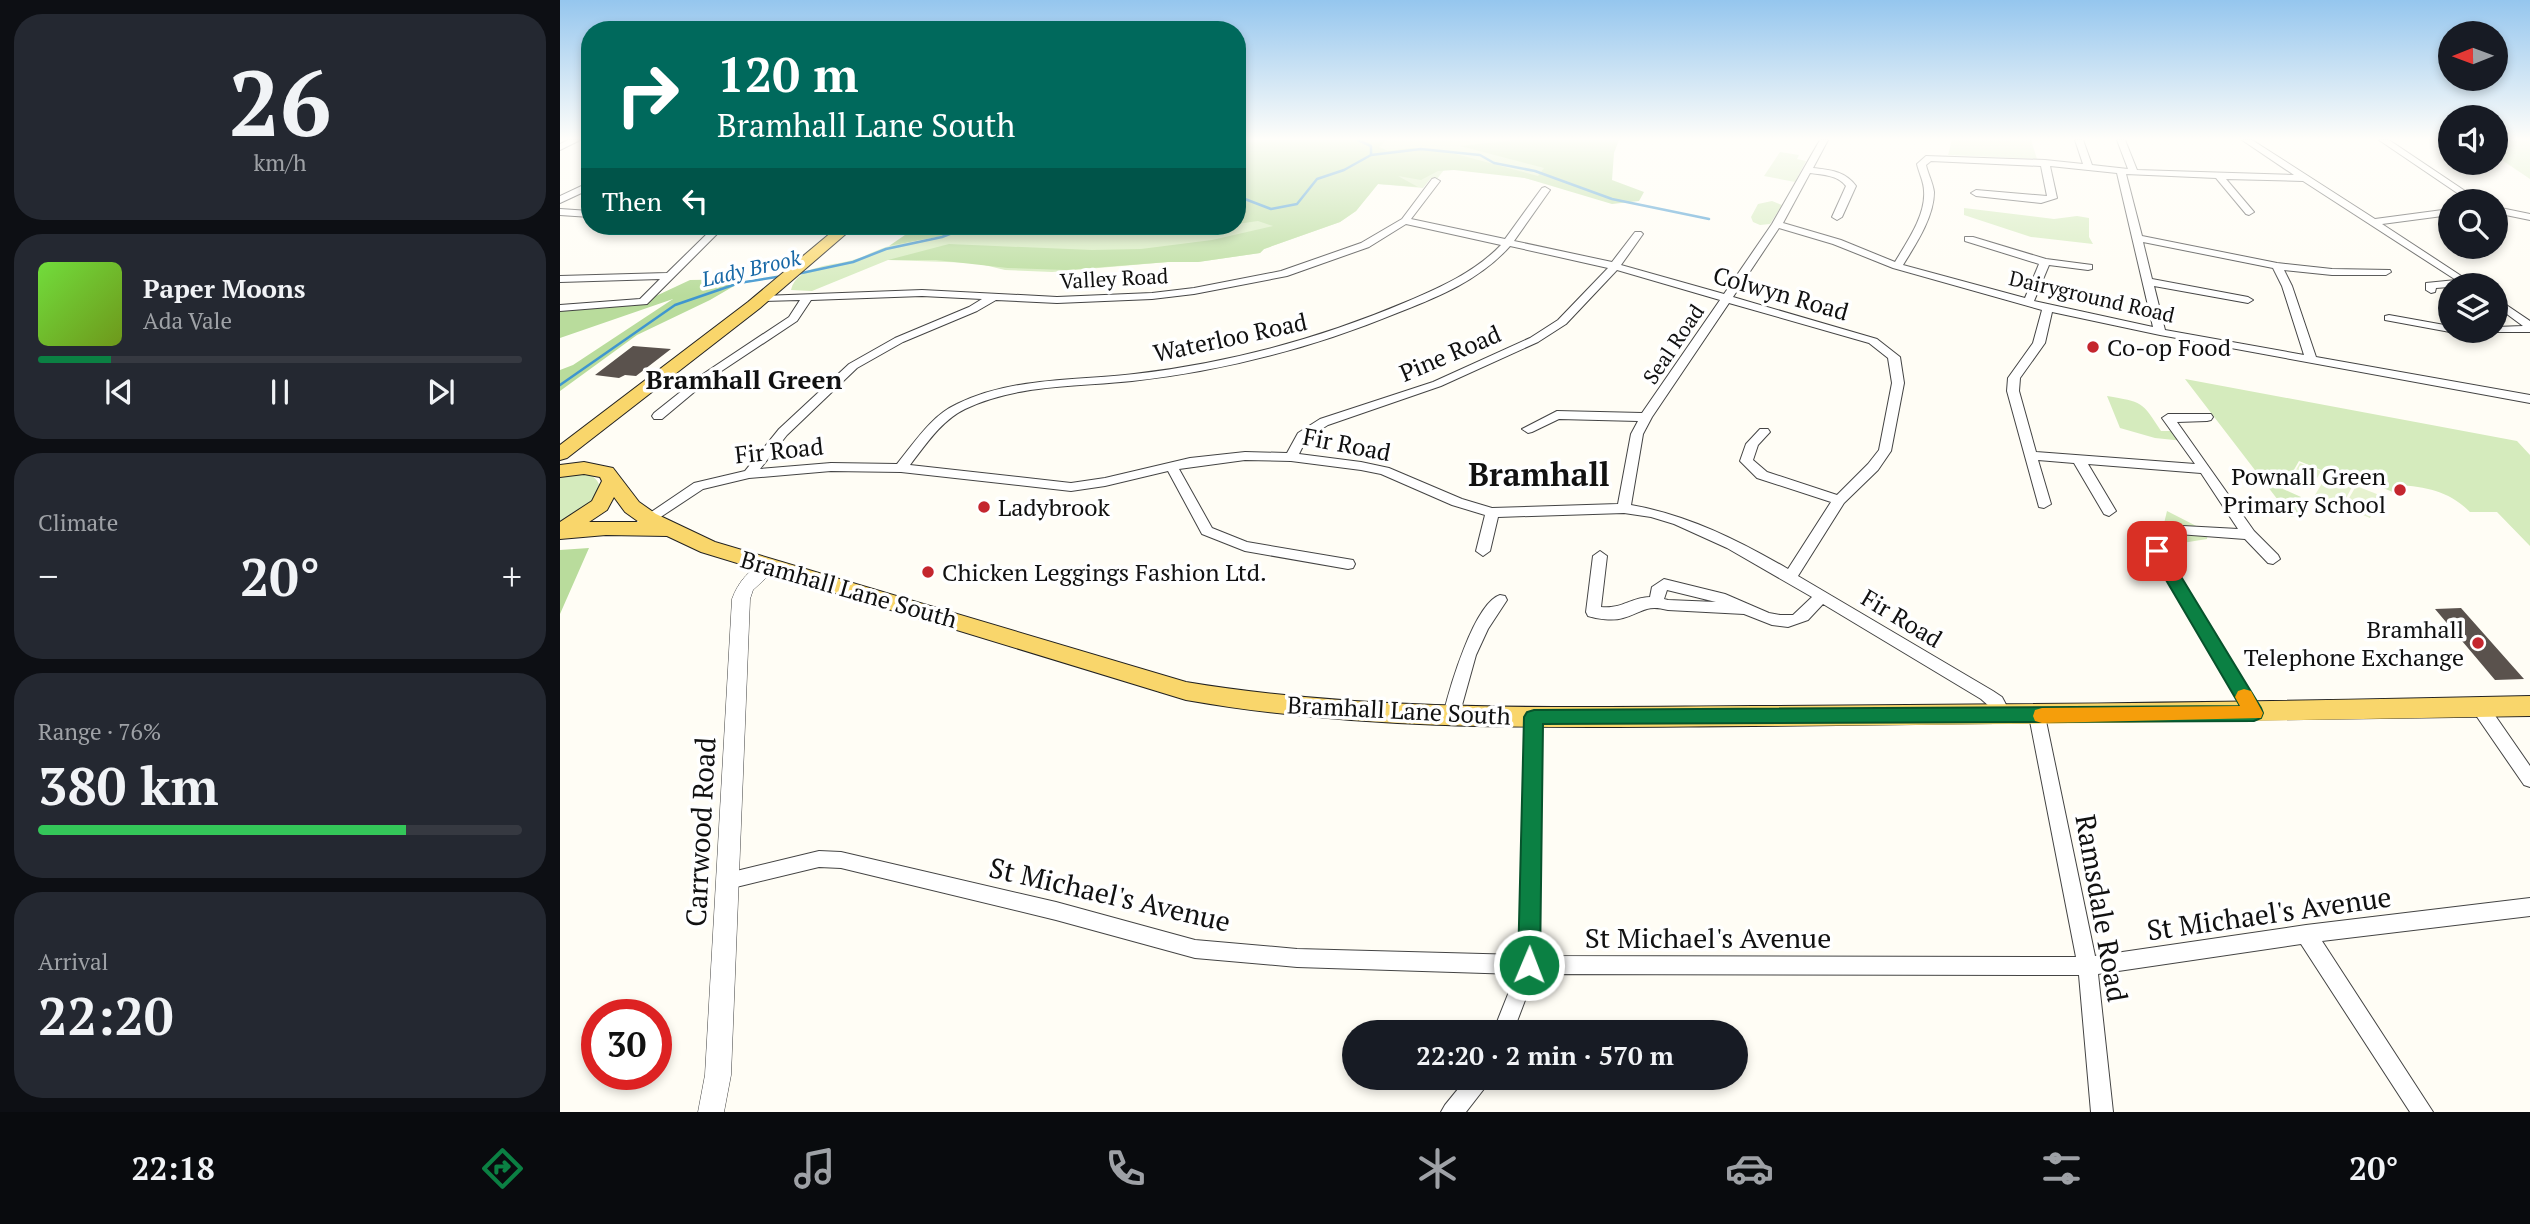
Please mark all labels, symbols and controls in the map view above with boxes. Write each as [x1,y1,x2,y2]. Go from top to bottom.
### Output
north arrow [2438,21,2508,91]
map controls [2438,21,2508,343]
text: 26 [229,41,331,162]
text: 120 m [717,41,859,106]
icon: right [602,49,693,140]
text: Bramhall Lane South [717,104,1015,146]
button: sound [2438,105,2508,175]
text: km/h [253,147,307,178]
icon: left [676,182,714,220]
text: Then [602,184,662,218]
button: search [2438,189,2508,259]
water label: Lady Brook [698,243,804,293]
street label: Colwyn Road [1710,258,1852,328]
street label: Valley Road [1059,261,1169,295]
street label: Dairyground Road [2006,263,2178,329]
text: Paper Moons [143,271,306,305]
button: layers [2438,273,2508,343]
street label: Seal Road [1636,298,1710,389]
text: Ada Vale [143,305,232,336]
street label: Waterloo Road [1150,305,1310,369]
street label: Pine Road [1394,317,1506,389]
place label: Co-op Food [2107,331,2231,363]
marker: Co-op Food [2085,339,2101,355]
district label: Bramhall Green [646,362,842,396]
icon: previous [100,373,138,411]
icon: pause [261,373,299,411]
icon: next [422,373,460,411]
street label: Fir Road [1300,420,1394,468]
street label: Fir Road [733,429,825,471]
district label: Bramhall [1468,453,1610,495]
place label: Pownall Green Primary School [2223,460,2386,520]
marker: Pownall Green Primary School [2392,482,2408,498]
place label: Ladybrook [998,491,1111,523]
marker: Ladybrook [976,499,992,515]
text: Climate [38,507,118,538]
pin [2127,521,2187,581]
icon: arrive [2138,532,2176,570]
text: 20° [240,542,320,611]
street label: Bramhall Lane South [737,543,961,635]
text: − [38,551,58,601]
text: + [502,551,522,601]
place label: Chicken Leggings Fashion Ltd. [942,556,1267,588]
marker: Chicken Leggings Fashion Ltd. [920,564,936,580]
street label: Fir Road [1856,581,1948,655]
place label: Bramhall Telephone Exchange [2244,613,2464,673]
marker: Bramhall Telephone Exchange [2470,635,2486,651]
street label: Bramhall Lane South [1286,688,1512,732]
text: Range · 76% [38,716,161,747]
street label: Carrwood Road [677,736,723,928]
text: 380 km [38,751,219,820]
street label: Ramsdale Road [2067,811,2137,1005]
street label: St Michael's Avenue [986,848,1234,940]
street label: St Michael's Avenue [2144,878,2394,948]
street label: St Michael's Avenue [1585,919,1831,956]
position arrow [1492,928,1566,1002]
text: Arrival [38,946,109,977]
text: 22:20 [38,981,173,1050]
speed limit sign: 30 [581,999,672,1090]
text: 22:20 · 2 min · 570 m [1416,1038,1674,1072]
icon: directions [478,1144,527,1193]
icon: music [790,1144,839,1193]
icon: phone [1101,1144,1150,1193]
icon: climate [1413,1144,1462,1193]
icon: car [1725,1144,1774,1193]
icon: filters [2037,1144,2086,1193]
text: 22:18 [131,1147,215,1189]
text: 20° [2349,1147,2398,1189]

